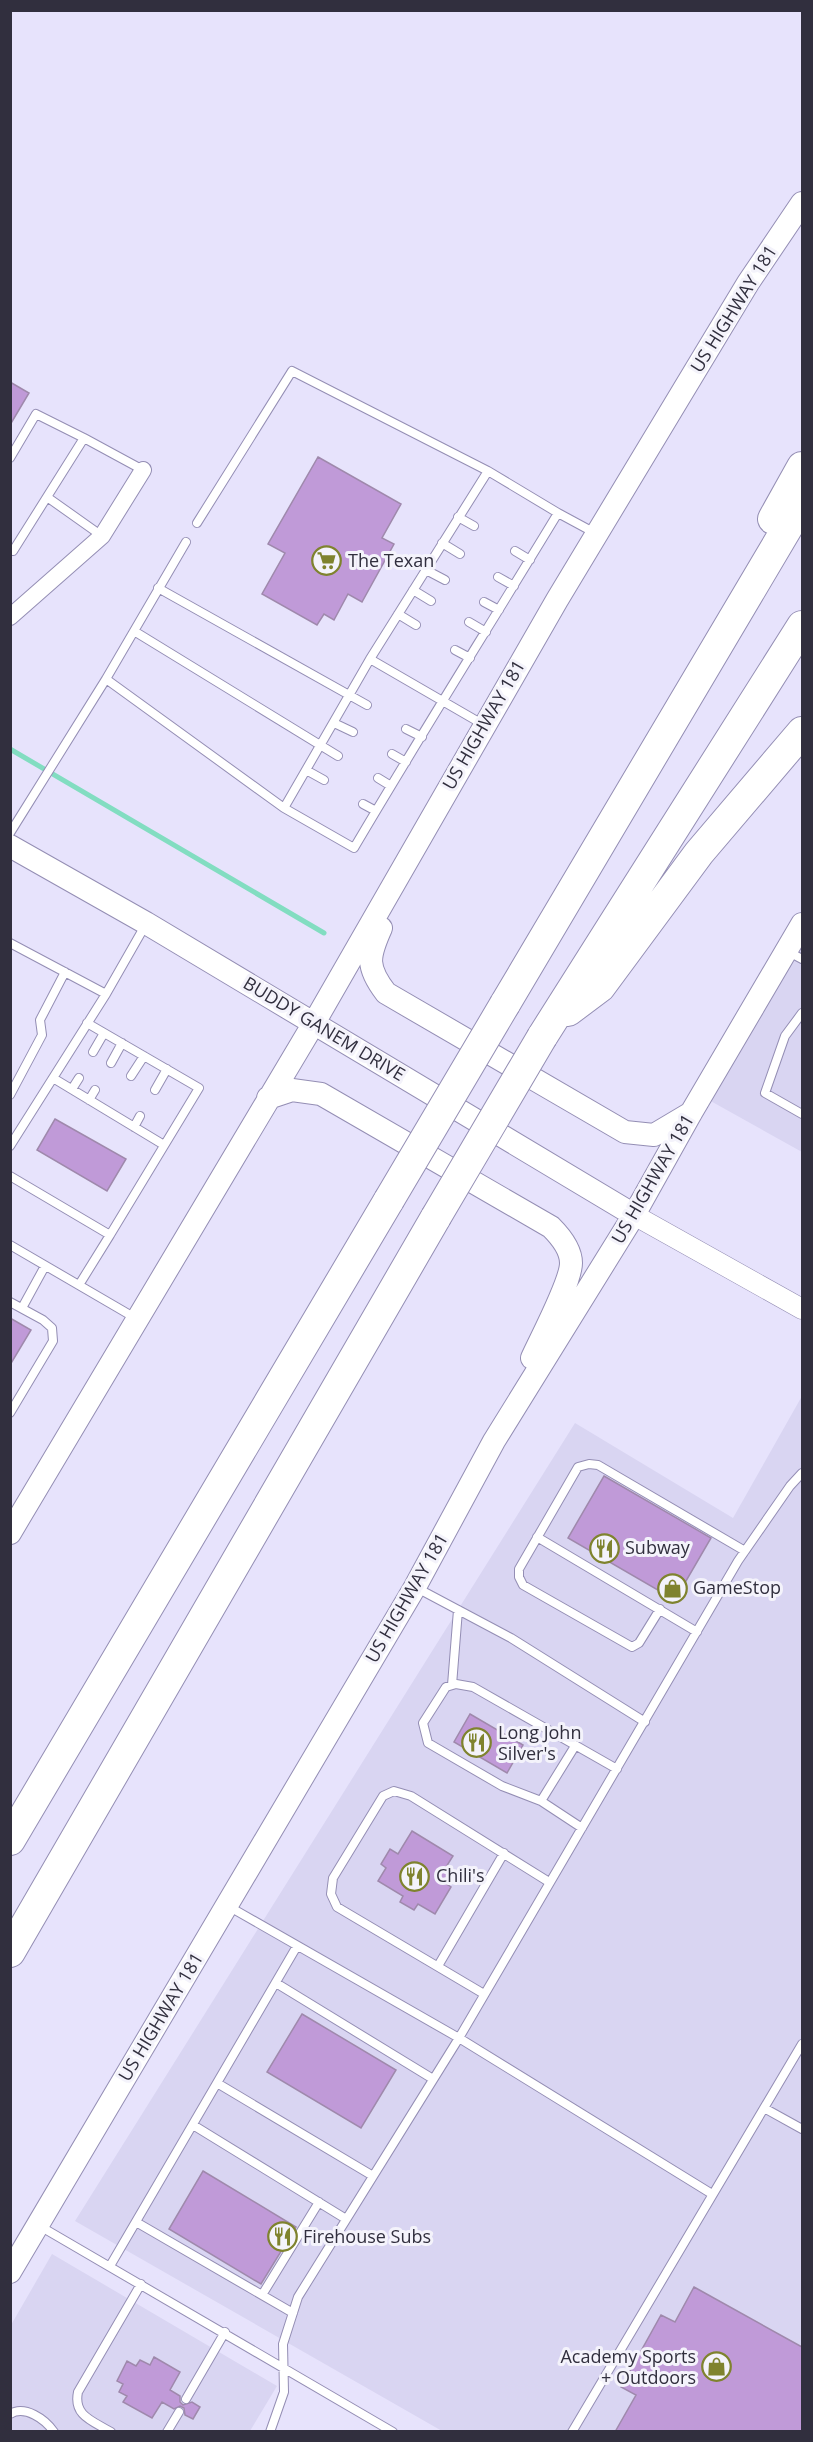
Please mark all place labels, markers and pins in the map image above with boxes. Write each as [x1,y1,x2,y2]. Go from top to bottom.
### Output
supermarket icon: The Texan [311,545,343,577]
place label: The Texan [348,548,434,572]
restaurant icon: Subway [588,1532,620,1564]
place label: Subway [625,1535,691,1559]
shop icon: GameStop [656,1572,688,1604]
place label: GameStop [693,1575,781,1599]
place label: Long John Silver's [498,1720,581,1765]
restaurant icon: Long John Silver's [461,1727,493,1759]
restaurant icon: Chili's [399,1860,431,1892]
place label: Chili's [436,1863,485,1887]
restaurant icon: Firehouse Subs [266,2221,298,2253]
place label: Firehouse Subs [303,2224,431,2248]
place label: Academy Sports + Outdoors [560,2344,696,2389]
shop icon: Academy Sports + Outdoors [701,2351,733,2383]

